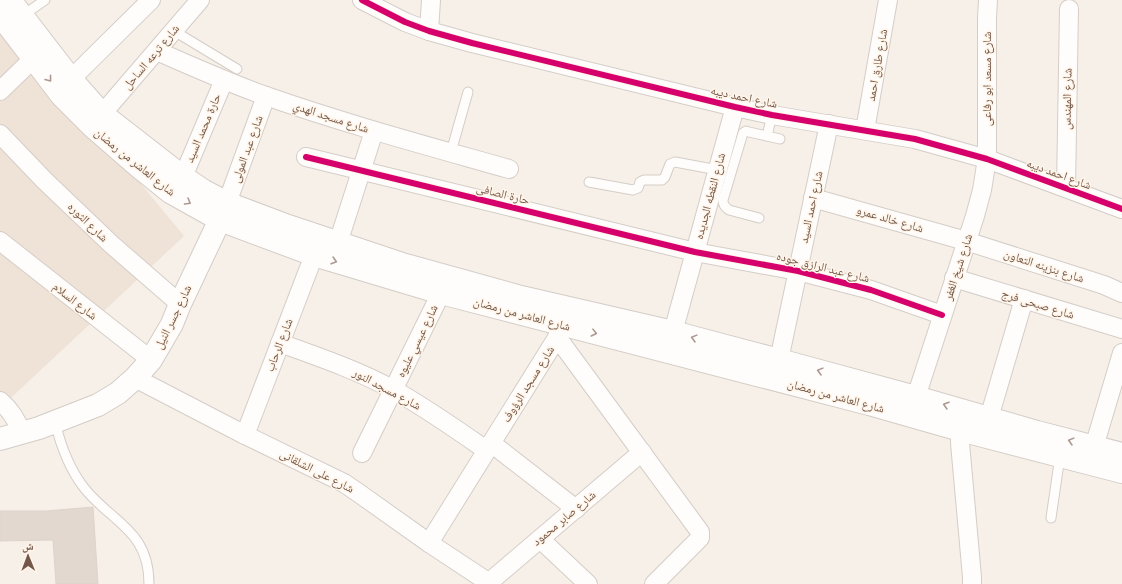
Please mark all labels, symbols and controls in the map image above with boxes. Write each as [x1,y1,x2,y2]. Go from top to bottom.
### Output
street label: شارع ترعه الساحل [120,22,183,93]
street label: شارع طارق احمد [864,28,891,102]
street label: شارع مسعد ابو رفاعى [980,32,995,126]
street label: شارع المهندس [1059,68,1076,130]
one-way arrow [45,75,52,82]
street label: شارع احمد ديبه [709,83,779,112]
street label: حارة محمد السيد [182,91,224,165]
street label: شارع مسجد الهدي [290,98,371,139]
street label: شارع عبد المولى [228,113,267,185]
street label: شارع العاشر من رمضان [91,125,178,200]
street label: شارع النقطه الجديده [692,151,729,241]
street label: شارع احمد ديبه [1024,156,1093,193]
street label: شارع احمد السيد [797,170,826,244]
street label: حارة الصافى [475,181,531,207]
one-way arrow [184,197,191,205]
street label: شارع الثوره [64,199,111,245]
street label: شارع خالد عمرو [855,203,925,236]
street label: شارع شيخ الغفر [940,232,976,303]
street label: شارع بنزينه التعاون [1002,246,1086,287]
street label: شارع عبد الرازق جوده [775,249,871,286]
one-way arrow [330,256,337,265]
street label: شارع السلام [49,279,100,323]
street label: شارع جسر النيل [151,283,195,352]
street label: شارع صبحى فرج [1000,286,1076,323]
street label: شارع العاشر من رمضان [472,294,572,335]
street label: شارع عيسي عليوه [393,302,443,381]
street label: شارع الرحاب [262,316,297,374]
one-way arrow [591,328,598,336]
one-way arrow [691,334,698,343]
street label: شارع مسجد الرؤوف [499,343,558,425]
street label: شارع مسجد النور [349,365,423,414]
one-way arrow [817,367,824,376]
street label: شارع العاشر من رمضان [786,376,886,417]
one-way arrow [942,401,949,410]
one-way arrow [1068,437,1074,445]
street label: شارع على الشلقانى [277,446,357,497]
street label: شارع صابر محمود [529,487,599,549]
north arrow [8,536,48,576]
text: ش [22,540,34,554]

